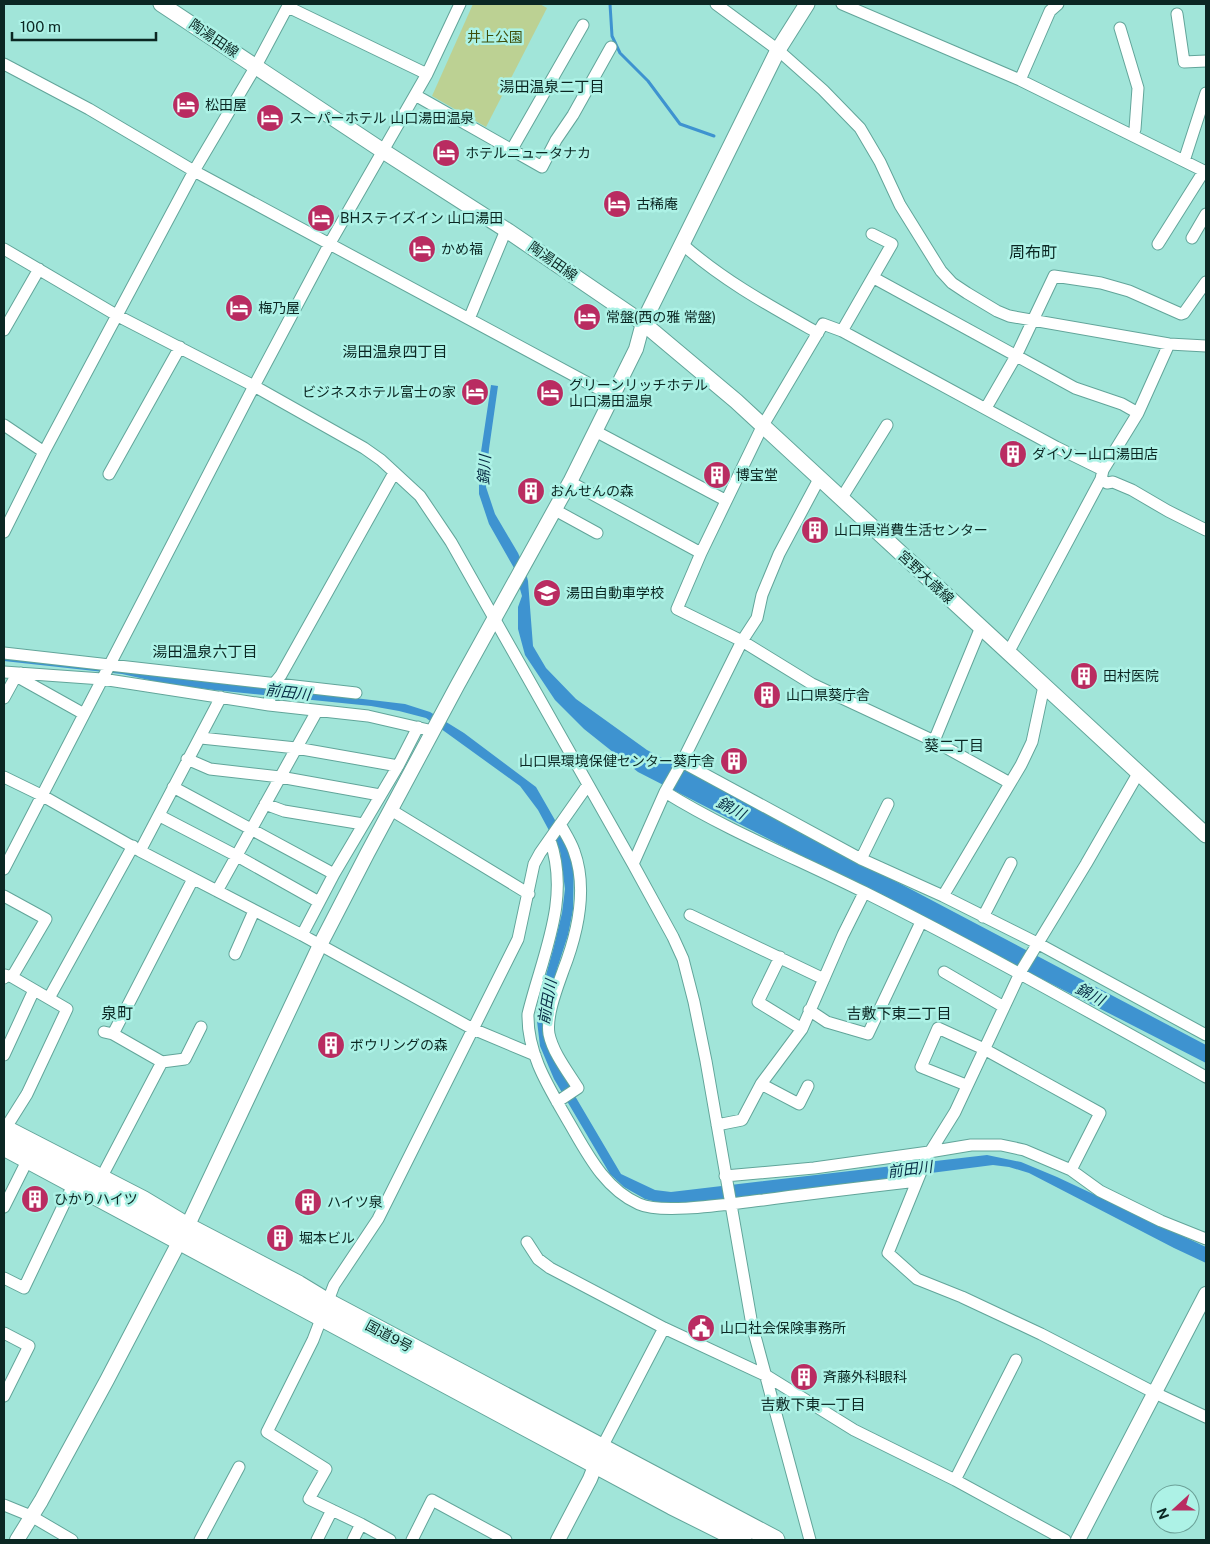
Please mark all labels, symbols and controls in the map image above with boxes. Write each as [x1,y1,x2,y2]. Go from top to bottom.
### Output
scale bar [12,10,156,42]
street label: 陶湯田線 [186,16,242,60]
text: 100 m [20,18,61,35]
park label: 井上公園 [467,29,523,45]
district label: 湯田温泉二丁目 [499,78,605,95]
hotel icon: 松田屋 [171,90,201,120]
place label: 松田屋 [205,97,247,113]
hotel icon: スーパーホテル 山口湯田温泉 [255,103,285,133]
place label: スーパーホテル 山口湯田温泉 [289,110,474,126]
hotel icon: ホテルニュータナカ [431,138,461,168]
place label: ホテルニュータナカ [465,145,591,161]
hotel icon: 古稀庵 [602,189,632,219]
place label: 古稀庵 [636,196,678,212]
hotel icon: BHステイズイン 山口湯田 [306,203,336,233]
place label: BHステイズイン 山口湯田 [340,210,503,226]
hotel icon: かめ福 [407,234,437,264]
street label: 陶湯田線 [525,238,581,284]
place label: かめ福 [441,241,483,257]
district label: 周布町 [1009,243,1057,262]
hotel icon: 梅乃屋 [224,293,254,323]
place label: 梅乃屋 [258,300,300,316]
hotel icon: 常盤(西の雅 常盤) [572,302,602,332]
place label: 常盤(西の雅 常盤) [606,309,716,325]
district label: 湯田温泉四丁目 [342,343,448,360]
hotel icon: ビジネスホテル富士の家 [460,377,490,407]
place label: グリーンリッチホテル 山口湯田温泉 [569,377,708,409]
hotel icon: グリーンリッチホテル 山口湯田温泉 [535,378,565,408]
place label: ビジネスホテル富士の家 [302,384,456,400]
building icon: ダイソー山口湯田店 [998,439,1028,469]
place label: ダイソー山口湯田店 [1032,446,1158,462]
water label: 錦川 [475,453,493,485]
building icon: 博宝堂 [702,460,732,490]
place label: 博宝堂 [736,467,778,483]
building icon: おんせんの森 [516,476,546,506]
place label: おんせんの森 [550,483,634,499]
building icon: 山口県消費生活センター [800,515,830,545]
place label: 山口県消費生活センター [834,522,988,538]
street label: 宮野大歳線 [895,547,957,607]
school or university icon: 湯田自動車学校 [532,578,562,608]
place label: 湯田自動車学校 [566,585,664,601]
district label: 湯田温泉六丁目 [152,643,258,660]
building icon: 田村医院 [1069,661,1099,691]
place label: 田村医院 [1103,668,1159,684]
building icon: 山口県葵庁舎 [752,680,782,710]
water label: 前田川 [265,681,313,703]
place label: 山口県葵庁舎 [786,687,870,703]
district label: 葵二丁目 [924,737,984,754]
building icon: 山口県環境保健センター葵庁舎 [719,746,749,776]
place label: 山口県環境保健センター葵庁舎 [519,753,715,769]
water label: 錦川 [714,793,750,823]
water label: 前田川 [535,976,560,1026]
water label: 錦川 [1073,980,1109,1009]
district label: 泉町 [101,1004,133,1023]
district label: 吉敷下東二丁目 [846,1005,952,1022]
building icon: ボウリングの森 [316,1030,346,1060]
place label: ボウリングの森 [350,1037,448,1053]
water label: 前田川 [887,1158,935,1180]
building icon: ひかりハイツ [20,1184,50,1214]
building icon: ハイツ泉 [293,1187,323,1217]
place label: ひかりハイツ [54,1191,138,1207]
place label: ハイツ泉 [327,1194,383,1210]
building icon: 堀本ビル [265,1223,295,1253]
place label: 堀本ビル [299,1230,355,1246]
public building icon: 山口社会保険事務所 [686,1313,716,1343]
street label: 国道9号 [363,1317,415,1355]
place label: 山口社会保険事務所 [720,1320,846,1336]
building icon: 斉藤外科眼科 [789,1362,819,1392]
place label: 斉藤外科眼科 [823,1369,907,1385]
district label: 吉敷下東一丁目 [760,1396,866,1413]
north arrow [1150,1484,1200,1534]
text: N [1153,1506,1172,1522]

